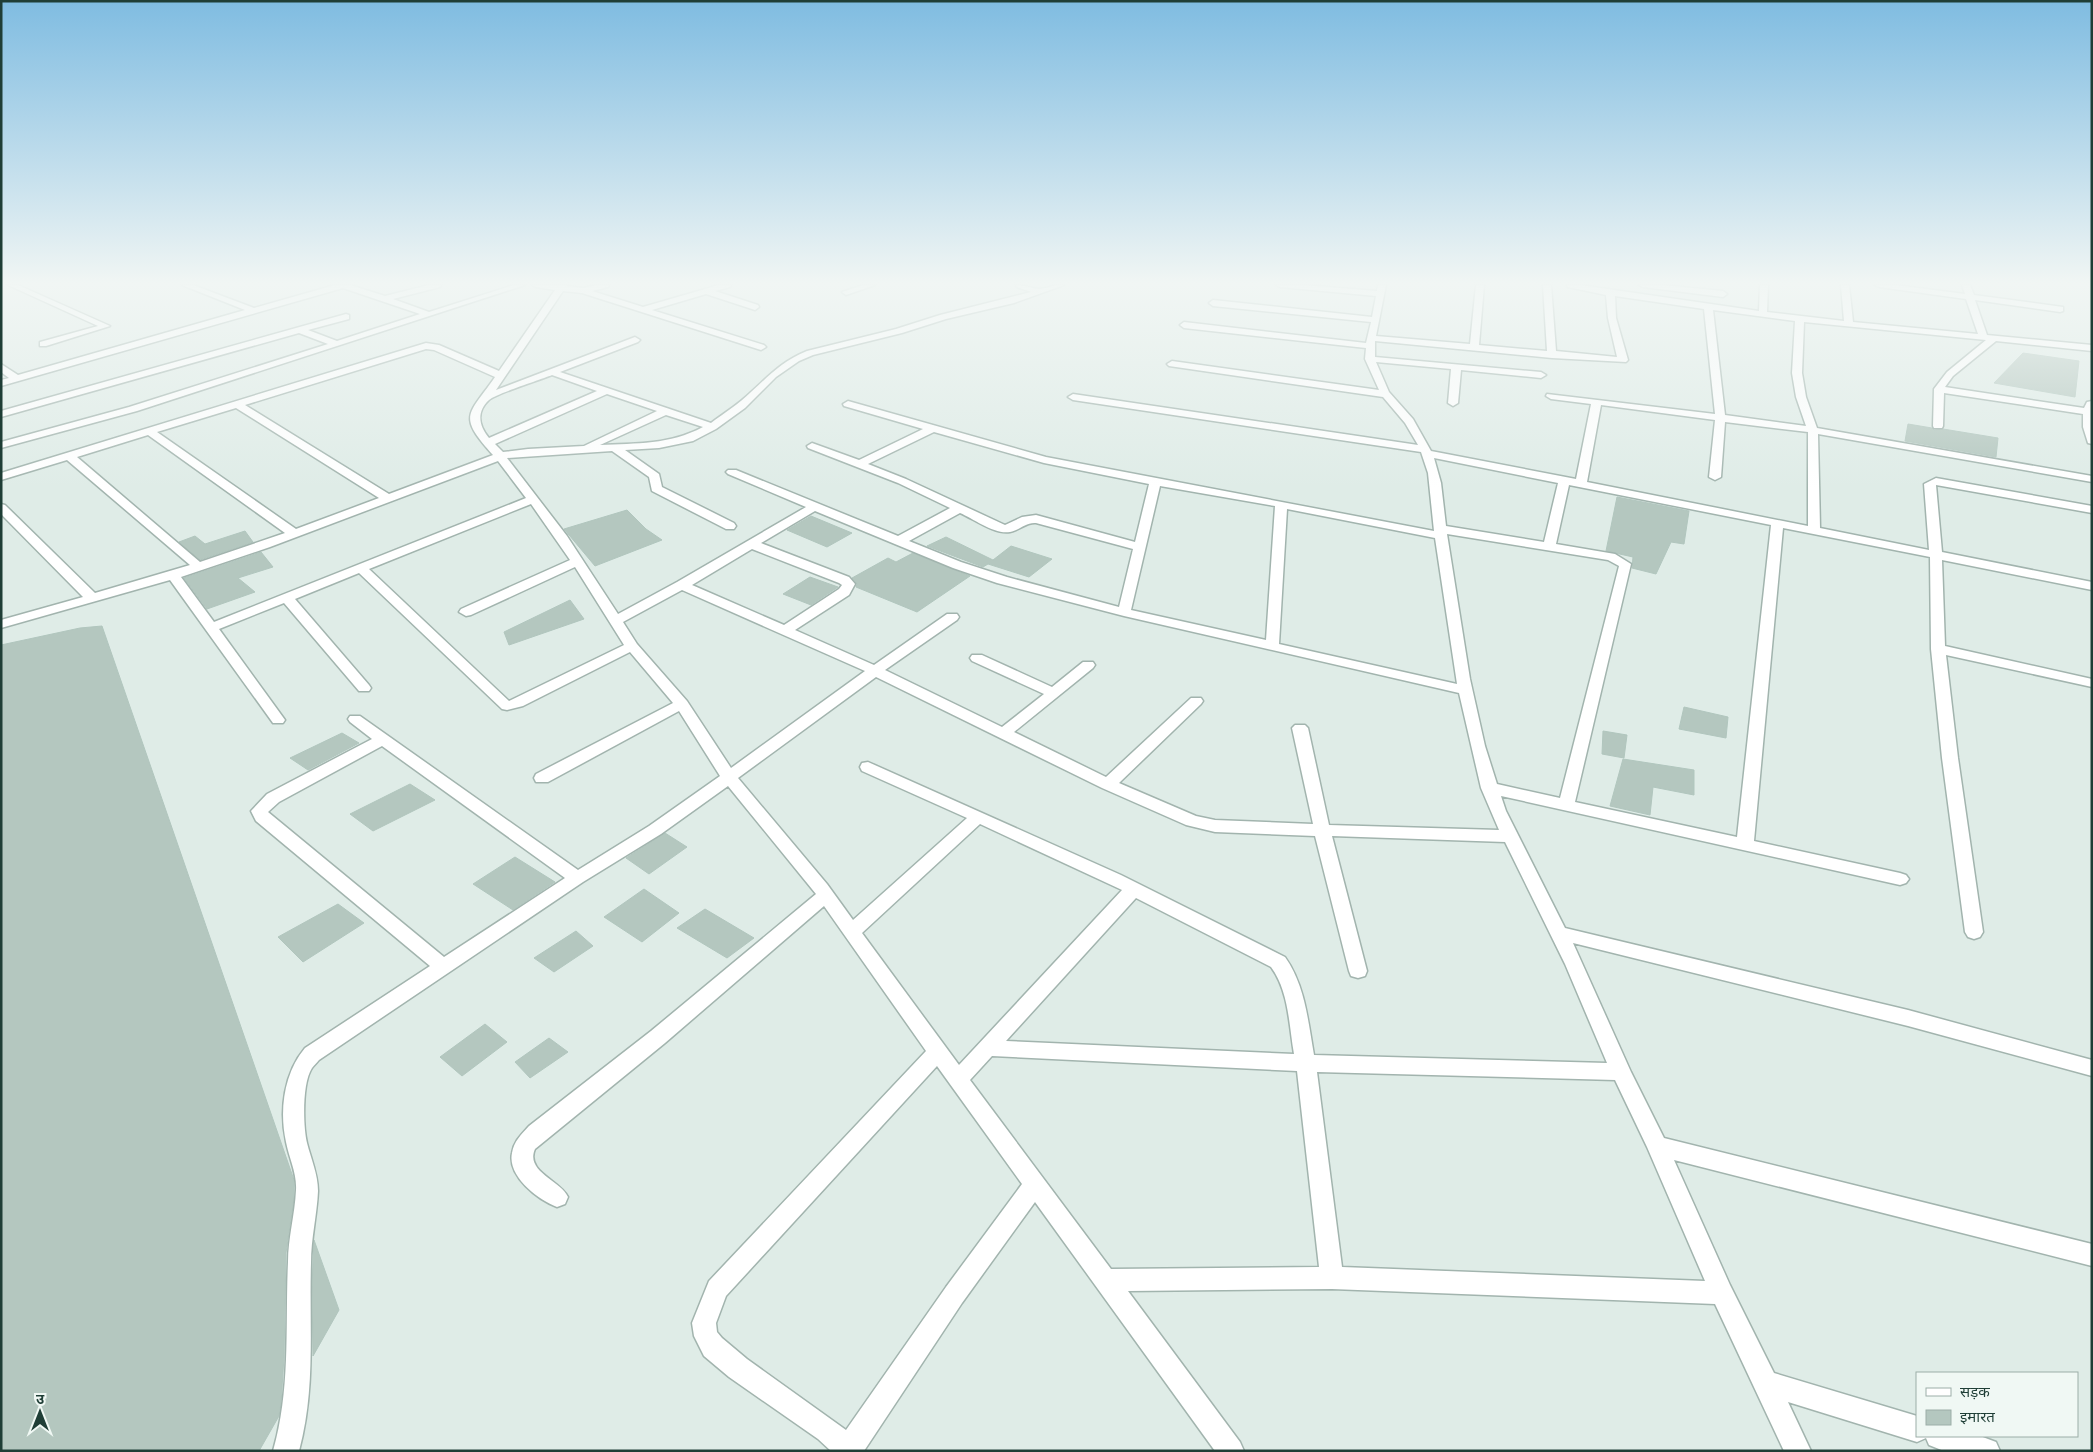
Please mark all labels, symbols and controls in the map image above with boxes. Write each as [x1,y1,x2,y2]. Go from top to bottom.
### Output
legend [1916,1372,2078,1437]
text: सड़क [1960,1381,1990,1401]
north arrow [15,1387,65,1437]
text: उ [36,1389,45,1408]
text: इमारत [1960,1406,1995,1426]

